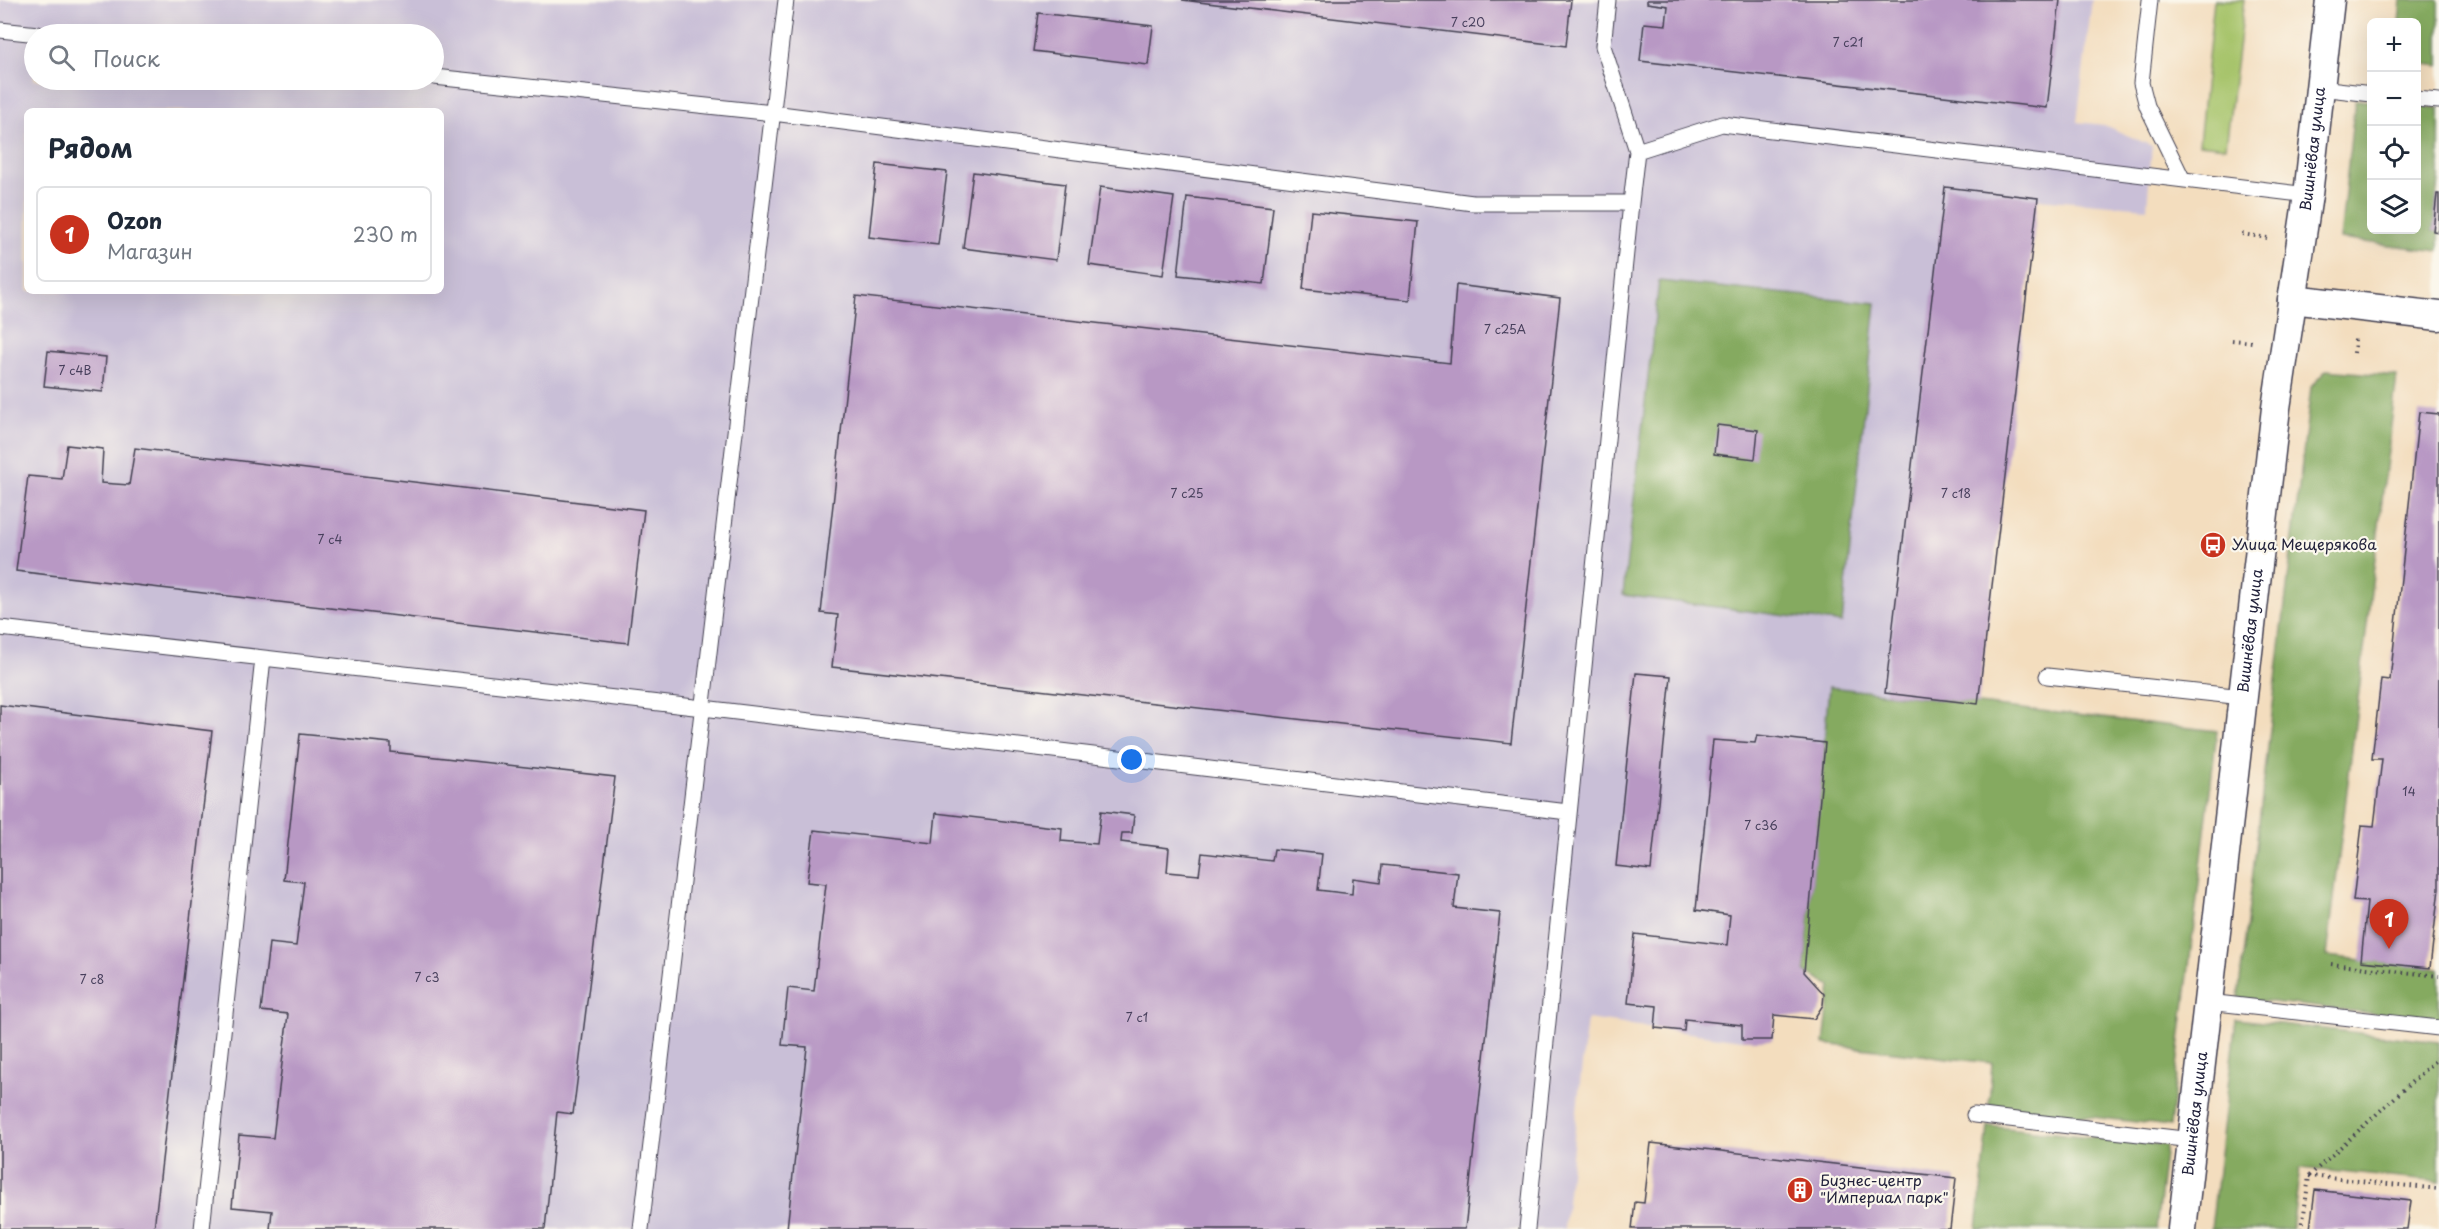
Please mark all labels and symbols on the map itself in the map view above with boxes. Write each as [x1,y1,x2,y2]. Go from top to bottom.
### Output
house number: 7 с20 [1451,13,1485,31]
house number: 7 с21 [1833,33,1863,51]
street label: Вишнёвая улица [2293,85,2330,213]
house number: 7 с25А [1484,320,1526,338]
house number: 7 с4В [59,361,91,379]
house number: 7 с25 [1171,484,1203,502]
house number: 7 с18 [1941,484,1971,502]
house number: 7 с4 [318,530,343,548]
bus stop icon: Улица Мещерякова [2198,530,2228,560]
place label: Улица Мещерякова [2232,532,2377,555]
street label: Вишнёвая улица [2230,567,2268,694]
your location [1117,745,1146,774]
house number: 14 [2402,782,2416,800]
house number: 7 с36 [1744,816,1778,834]
pin: 1 [2370,900,2408,949]
house number: 7 с3 [415,968,440,986]
house number: 7 с8 [80,970,104,988]
house number: 7 с1 [1126,1008,1148,1026]
street label: Вишнёвая улица [2175,1050,2212,1177]
place label: Бизнес-центр "Империал парк" [1820,1168,1949,1208]
building icon: Бизнес-центр "Империал парк" [1785,1175,1815,1205]

